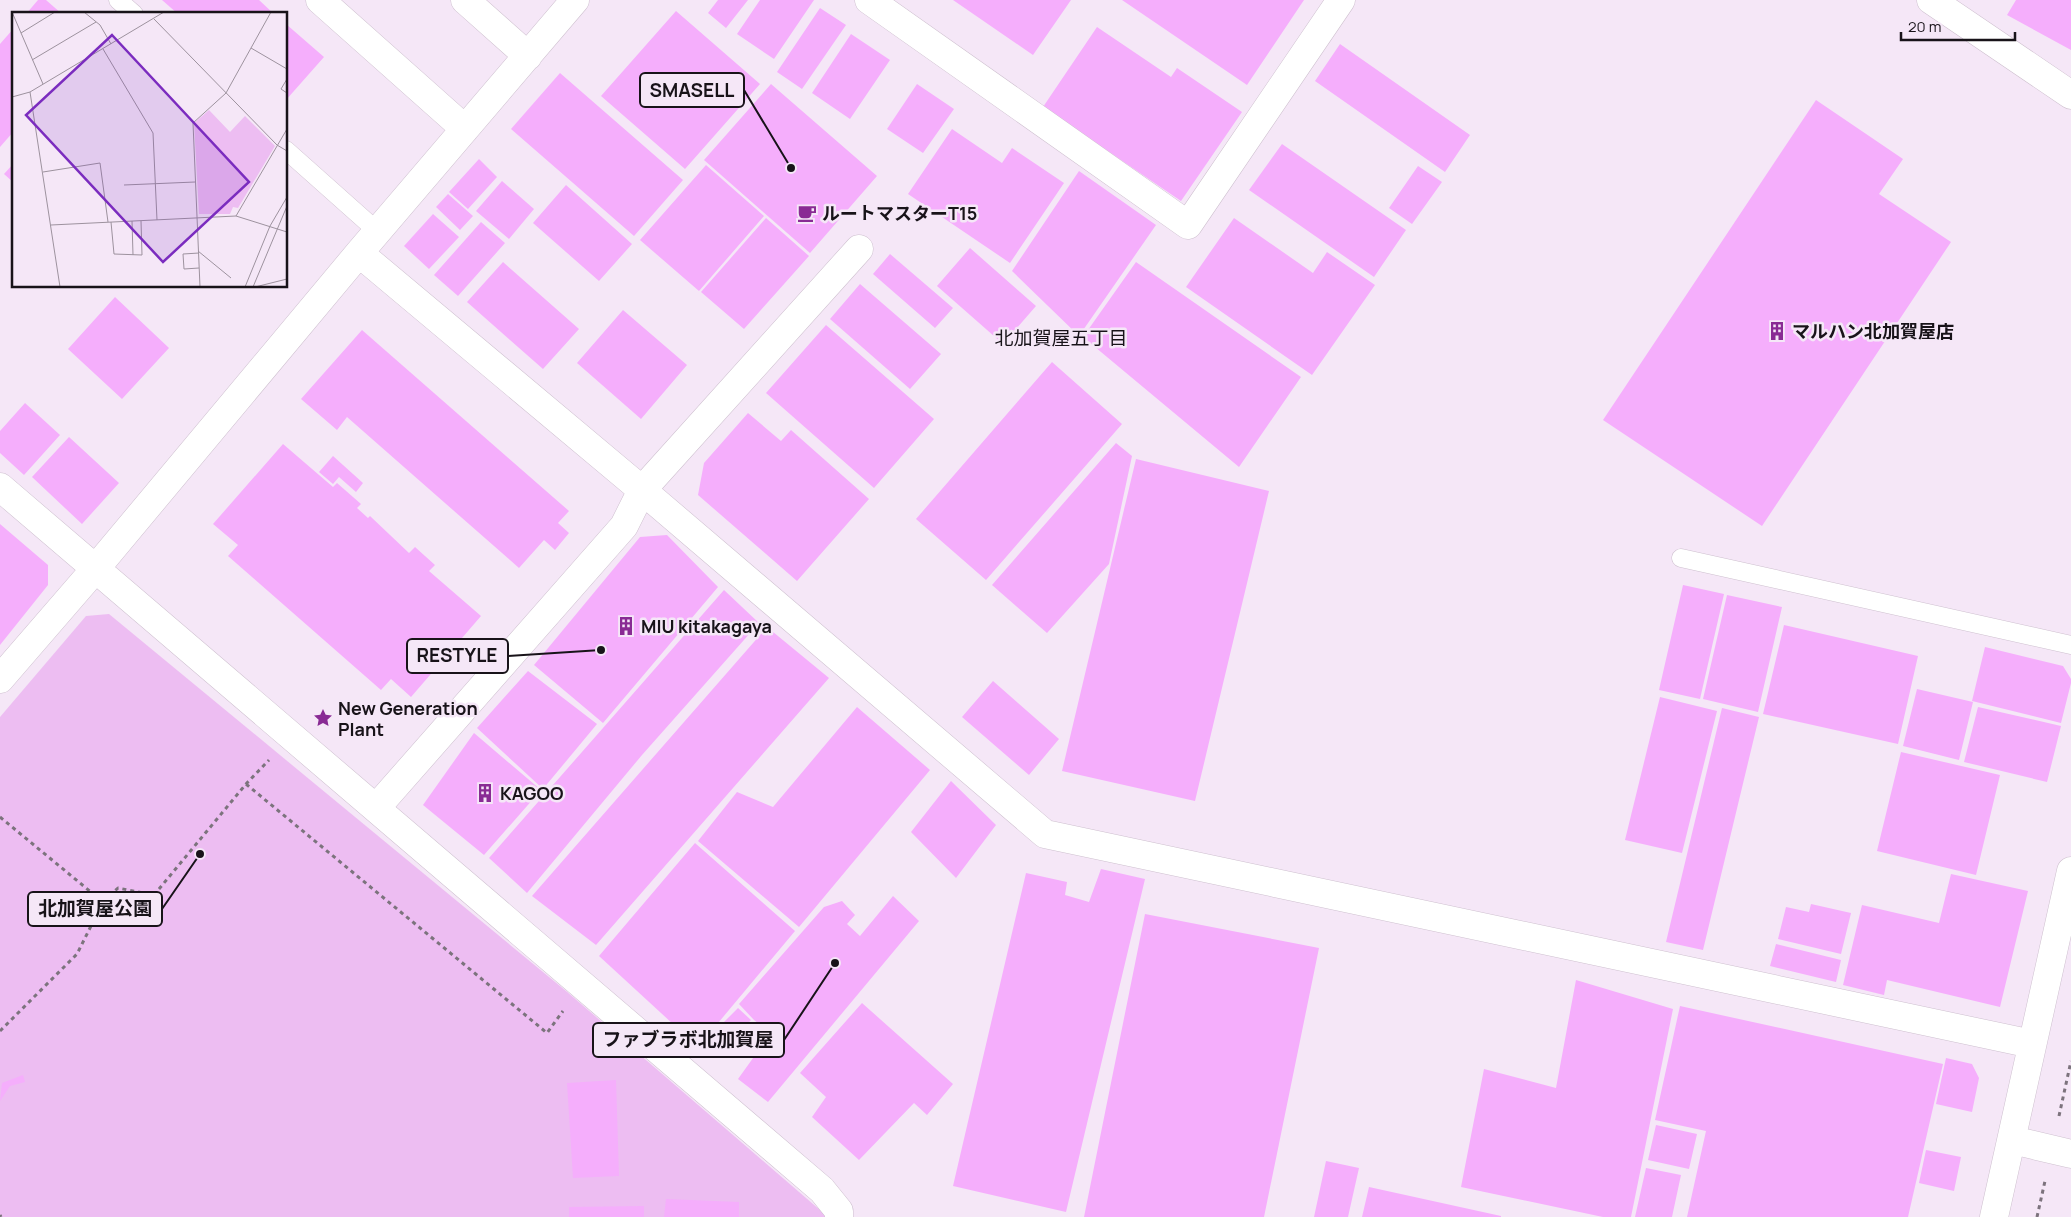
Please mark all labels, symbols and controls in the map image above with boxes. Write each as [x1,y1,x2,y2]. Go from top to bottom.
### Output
scale bar [1901,10,2015,42]
inset map [12,12,288,288]
text: 20 m [1908,16,1941,37]
callout: SMASELL [640,73,744,107]
text: SMASELL [650,77,734,103]
place label: ルートマスターT15 [822,201,977,225]
cafe icon: ルートマスターT15 [796,202,818,224]
place label: マルハン北加賀屋店 [1792,319,1954,343]
building icon: マルハン北加賀屋店 [1766,320,1788,342]
district label: 北加賀屋五丁目 [994,325,1128,351]
place label: MIU kitakagaya [641,614,772,638]
building icon: MIU kitakagaya [615,615,637,637]
callout: RESTYLE [407,639,508,673]
text: RESTYLE [417,642,498,668]
place label: New Generation Plant [338,696,478,741]
place icon: New Generation Plant [312,707,334,729]
place label: KAGOO [500,781,564,805]
building icon: KAGOO [474,782,496,804]
callout: 北加賀屋公園 [28,892,162,926]
text: 北加賀屋公園 [38,895,152,921]
callout: ファブラボ北加賀屋 [593,1023,784,1057]
text: ファブラボ北加賀屋 [602,1026,774,1052]

